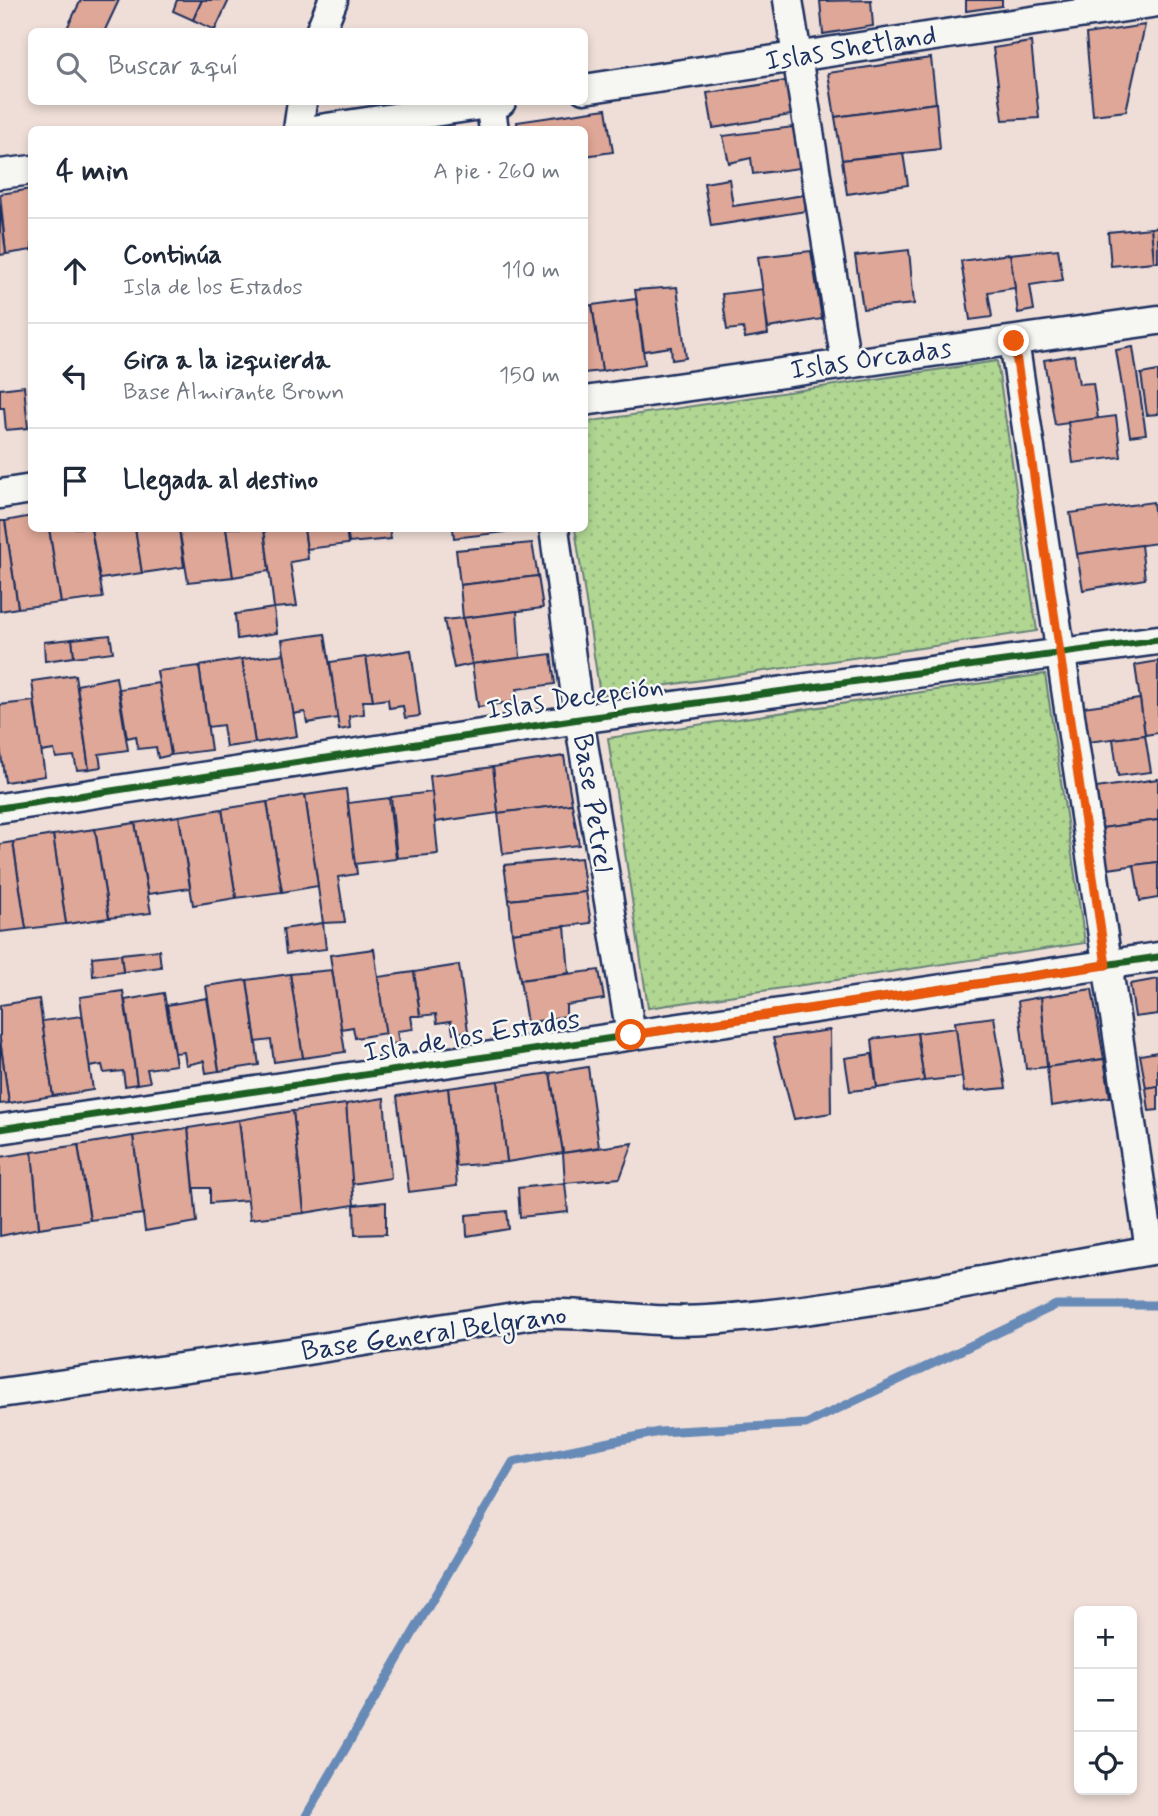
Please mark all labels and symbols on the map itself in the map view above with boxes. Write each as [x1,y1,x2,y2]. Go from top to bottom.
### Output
street label: Islas Shetland [763,17,939,81]
route end [998,325,1029,356]
street label: Islas Orcadas [788,330,954,390]
street label: Islas Decepción [484,668,666,730]
street label: Base Petrel [563,731,621,875]
street label: Isla de los Estados [361,1002,583,1072]
route start [615,1019,646,1050]
street label: Base General Belgrano [299,1297,569,1373]

